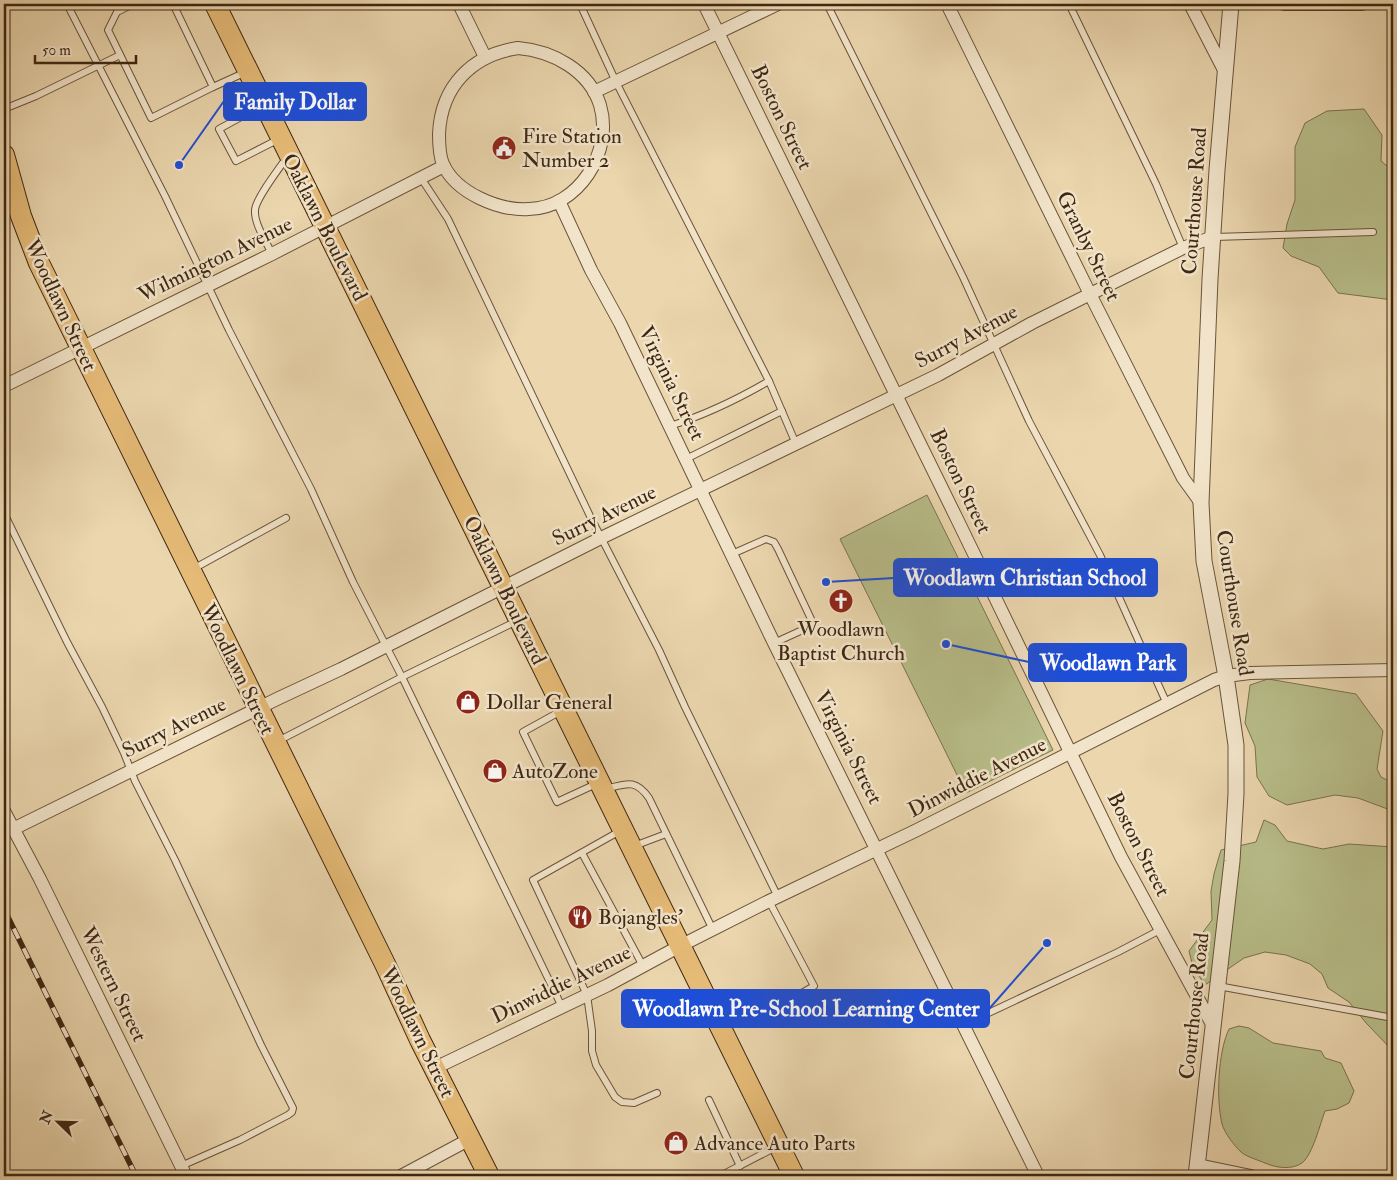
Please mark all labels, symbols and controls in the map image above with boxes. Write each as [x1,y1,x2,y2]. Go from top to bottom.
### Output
scale bar [35,32,136,64]
text: 50 m [42,41,71,60]
street label: Boston Street [744,60,819,174]
callout: Family Dollar [224,83,366,120]
text: Family Dollar [234,88,357,117]
place label: Fire Station Number 2 [522,123,622,174]
street label: Courthouse Road [1176,126,1213,275]
public building icon: Fire Station Number 2 [491,135,517,161]
street label: Oaklawn Boulevard [276,149,374,306]
street label: Granby Street [1050,187,1127,306]
street label: Wilmington Avenue [133,210,297,309]
street label: Woodlawn Street [18,234,103,376]
street label: Surry Avenue [910,298,1022,375]
street label: Virginia Street [632,322,711,445]
street label: Boston Street [923,424,998,538]
street label: Surry Avenue [548,479,661,552]
street label: Oaklawn Boulevard [457,511,553,670]
street label: Courthouse Road [1210,528,1259,679]
callout: Woodlawn Christian School [894,559,1157,596]
text: Woodlawn Christian School [902,564,1147,592]
church icon: Woodlawn Baptist Church [828,588,854,614]
street label: Woodlawn Street [194,598,281,739]
place label: Woodlawn Baptist Church [777,616,905,667]
callout: Woodlawn Park [1029,644,1186,681]
text: Woodlawn Park [1039,649,1177,677]
street label: Virginia Street [808,686,889,809]
shop icon: Dollar General [455,689,481,715]
place label: Dollar General [486,689,613,716]
street label: Surry Avenue [118,691,231,764]
street label: Dinwiddie Avenue [903,731,1051,824]
shop icon: AutoZone [482,758,508,784]
place label: AutoZone [511,758,598,785]
street label: Boston Street [1101,787,1176,901]
restaurant icon: Bojangles' [567,904,593,930]
place label: Bojangles' [598,904,683,931]
street label: Western Street [74,921,153,1046]
street label: Courthouse Road [1173,931,1216,1081]
street label: Dinwiddie Avenue [487,939,636,1030]
street label: Woodlawn Street [374,961,461,1102]
callout: Woodlawn Pre-School Learning Center [622,990,989,1027]
text: Woodlawn Pre-School Learning Center [631,995,980,1024]
north arrow [32,1098,82,1148]
text: N [36,1108,57,1127]
shop icon: Advance Auto Parts [663,1130,689,1156]
place label: Advance Auto Parts [693,1130,855,1157]

